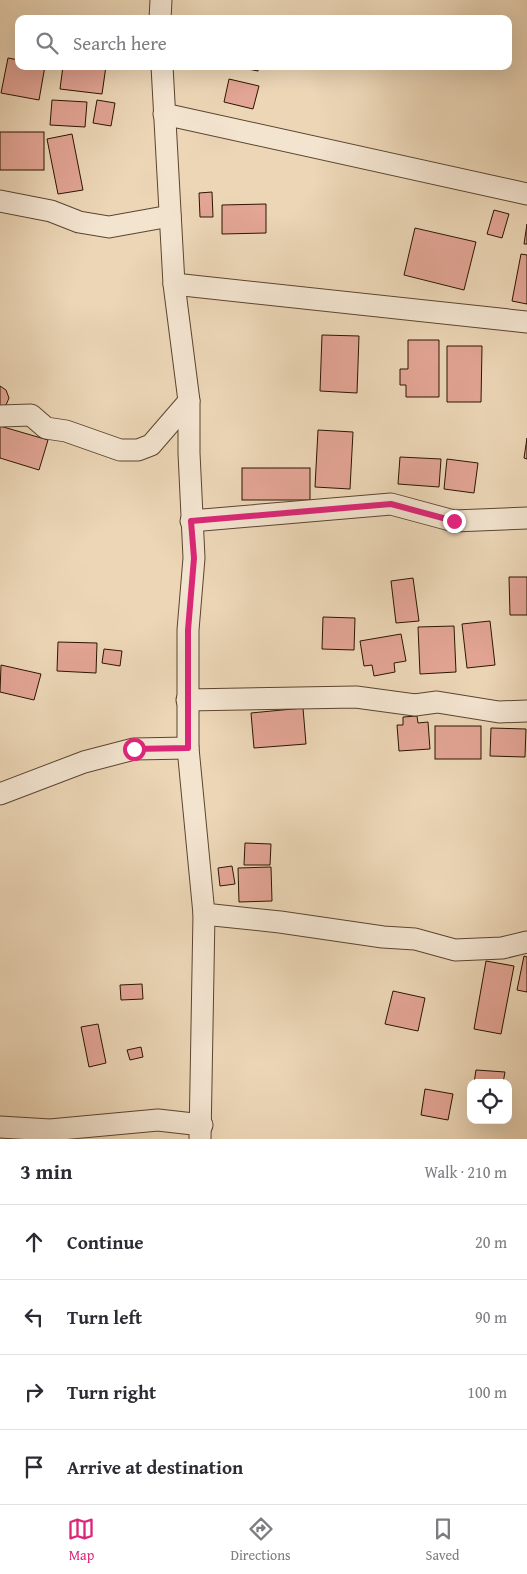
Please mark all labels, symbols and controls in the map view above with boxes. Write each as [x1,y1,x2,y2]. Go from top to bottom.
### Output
search box [15,15,512,70]
icon: search [33,29,61,57]
text: Search here [73,29,167,57]
route end [443,510,466,533]
route start [123,738,146,761]
map controls [467,1079,512,1124]
button: locate [467,1079,512,1124]
text: 3 min [20,1156,72,1187]
text: Walk · 210 m [424,1160,507,1184]
icon: ahead [20,1228,48,1256]
text: Continue [67,1228,144,1256]
text: 20 m [475,1230,507,1254]
icon: left [20,1303,48,1331]
text: Turn left [67,1303,142,1331]
text: 90 m [475,1305,507,1329]
icon: right [20,1378,48,1406]
text: Turn right [67,1378,156,1406]
text: 100 m [467,1380,507,1404]
icon: arrive [20,1453,48,1481]
text: Arrive at destination [67,1453,243,1481]
tab: Map [67,1515,95,1565]
tab: Directions [230,1515,291,1565]
tab: Saved [426,1515,460,1565]

